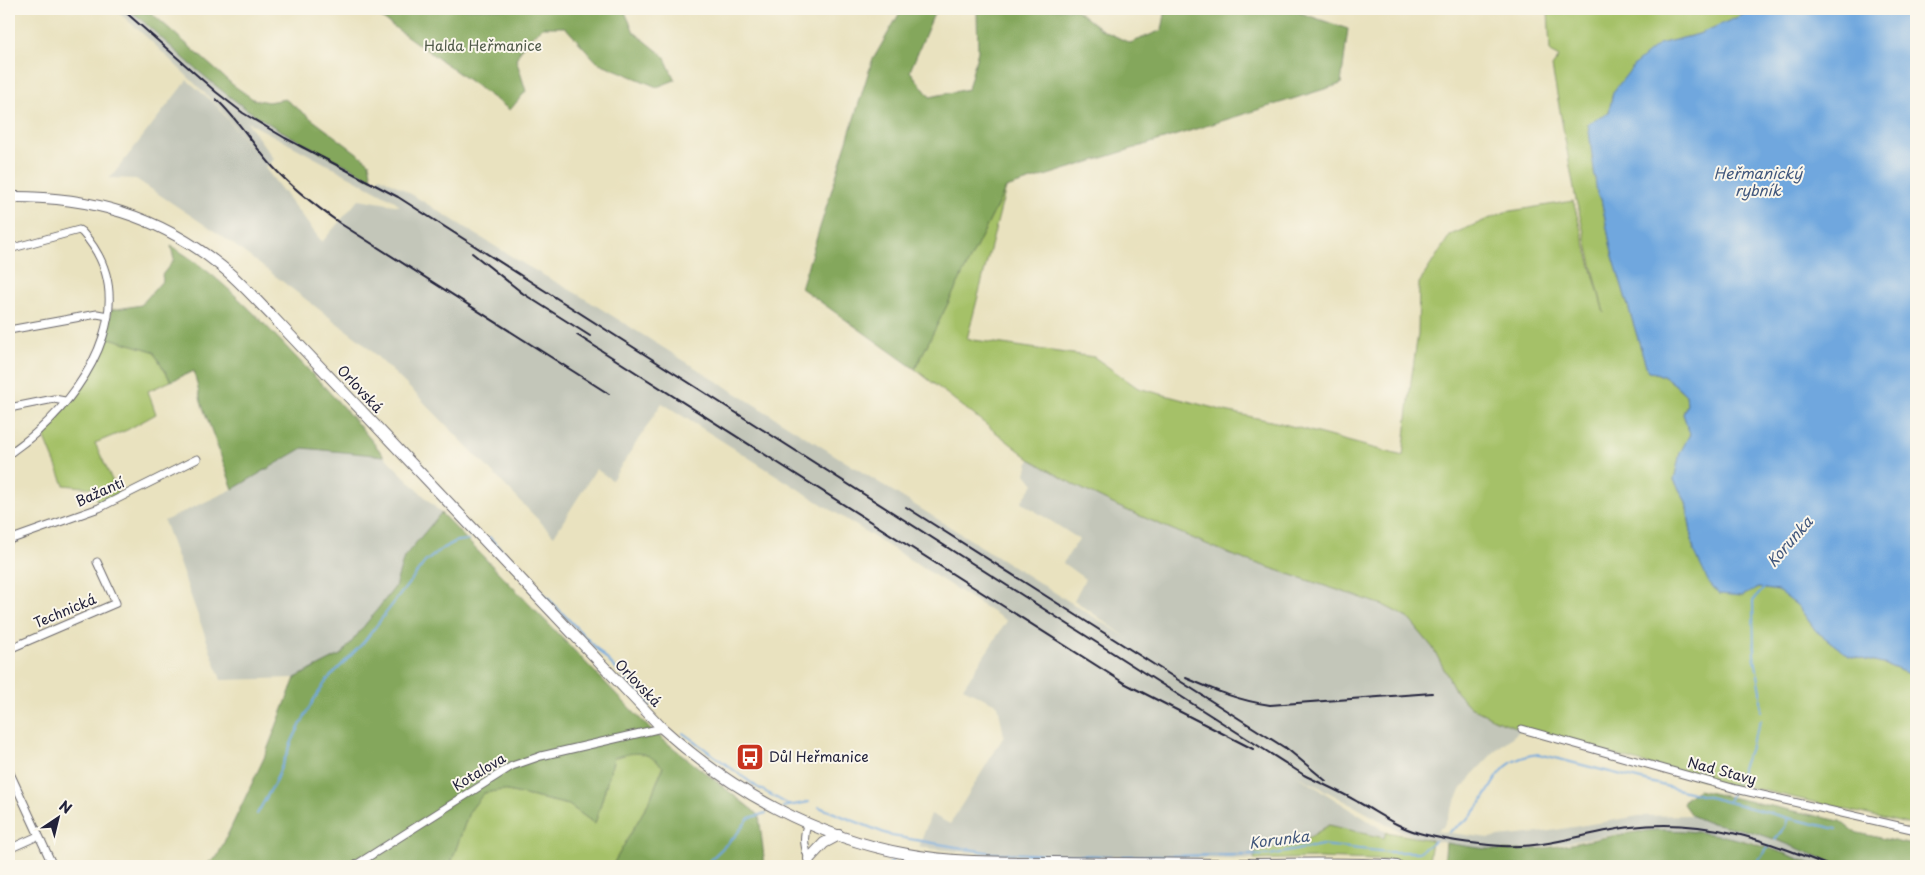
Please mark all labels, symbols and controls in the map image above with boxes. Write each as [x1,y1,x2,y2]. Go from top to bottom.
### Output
park label: Halda Heřmanice [424,35,542,56]
water label: Heřmanický rybník [1714,161,1804,201]
street label: Orlovská [333,360,388,418]
street label: Bažantí [72,471,128,512]
water label: Korunka [1760,510,1818,571]
street label: Technická [30,588,100,633]
street label: Orlovská [610,654,667,711]
bus stop icon: Důl Heřmanice [735,742,765,772]
place label: Důl Heřmanice [769,746,869,767]
street label: Kotalova [448,747,510,796]
street label: Nad Stavy [1685,751,1759,790]
north arrow [32,792,82,842]
text: N [55,795,76,819]
water label: Korunka [1247,823,1311,854]

